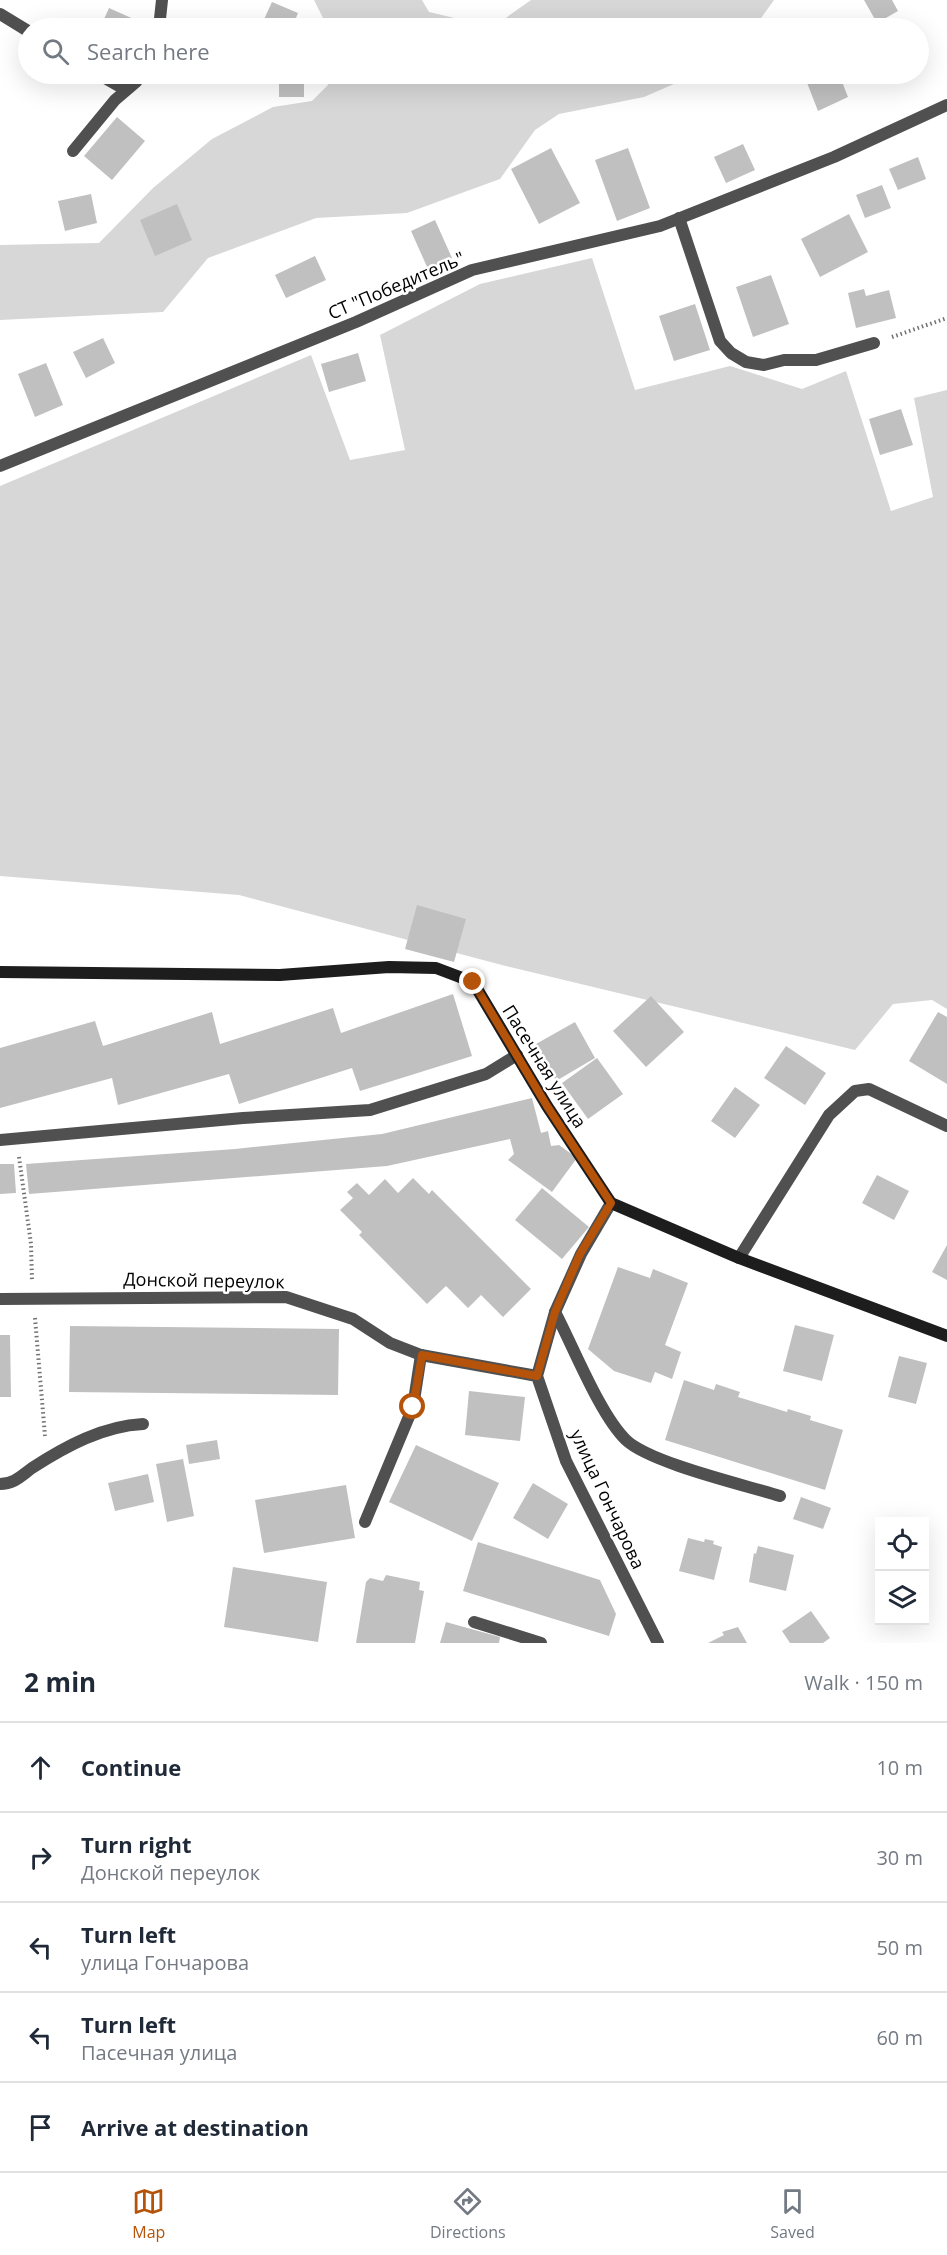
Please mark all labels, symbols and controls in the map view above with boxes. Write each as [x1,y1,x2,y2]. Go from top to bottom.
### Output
search box [18,18,929,84]
icon: search [39,35,72,68]
text: Search here [87,36,210,66]
street label: СТ "Победитель" [324,245,468,325]
route end [459,968,485,994]
street label: Пасечная улица [498,1000,592,1132]
street label: Донской переулок [123,1267,286,1293]
route start [399,1393,425,1419]
street label: улица Гончарова [565,1425,651,1573]
map controls [875,1517,929,1625]
button: locate [875,1517,929,1571]
button: layers [875,1571,929,1625]
text: 2 min [24,1664,96,1700]
text: Walk · 150 m [804,1669,923,1696]
icon: ahead [24,1751,57,1784]
text: Continue [81,1752,181,1782]
text: 10 m [876,1754,923,1781]
text: Turn right [81,1829,192,1859]
icon: right [24,1841,57,1874]
text: 30 m [876,1844,923,1871]
text: Донской переулок [81,1859,260,1886]
text: Turn left [81,1919,176,1949]
icon: left [24,1931,57,1964]
text: 50 m [876,1934,923,1961]
text: улица Гончарова [81,1949,249,1976]
text: Turn left [81,2009,176,2039]
icon: left [24,2021,57,2054]
text: 60 m [876,2024,923,2051]
text: Пасечная улица [81,2039,237,2066]
icon: arrive [24,2111,57,2144]
text: Arrive at destination [81,2112,309,2142]
tab: Map [132,2185,165,2243]
tab: Directions [430,2185,506,2243]
tab: Saved [770,2185,815,2243]

